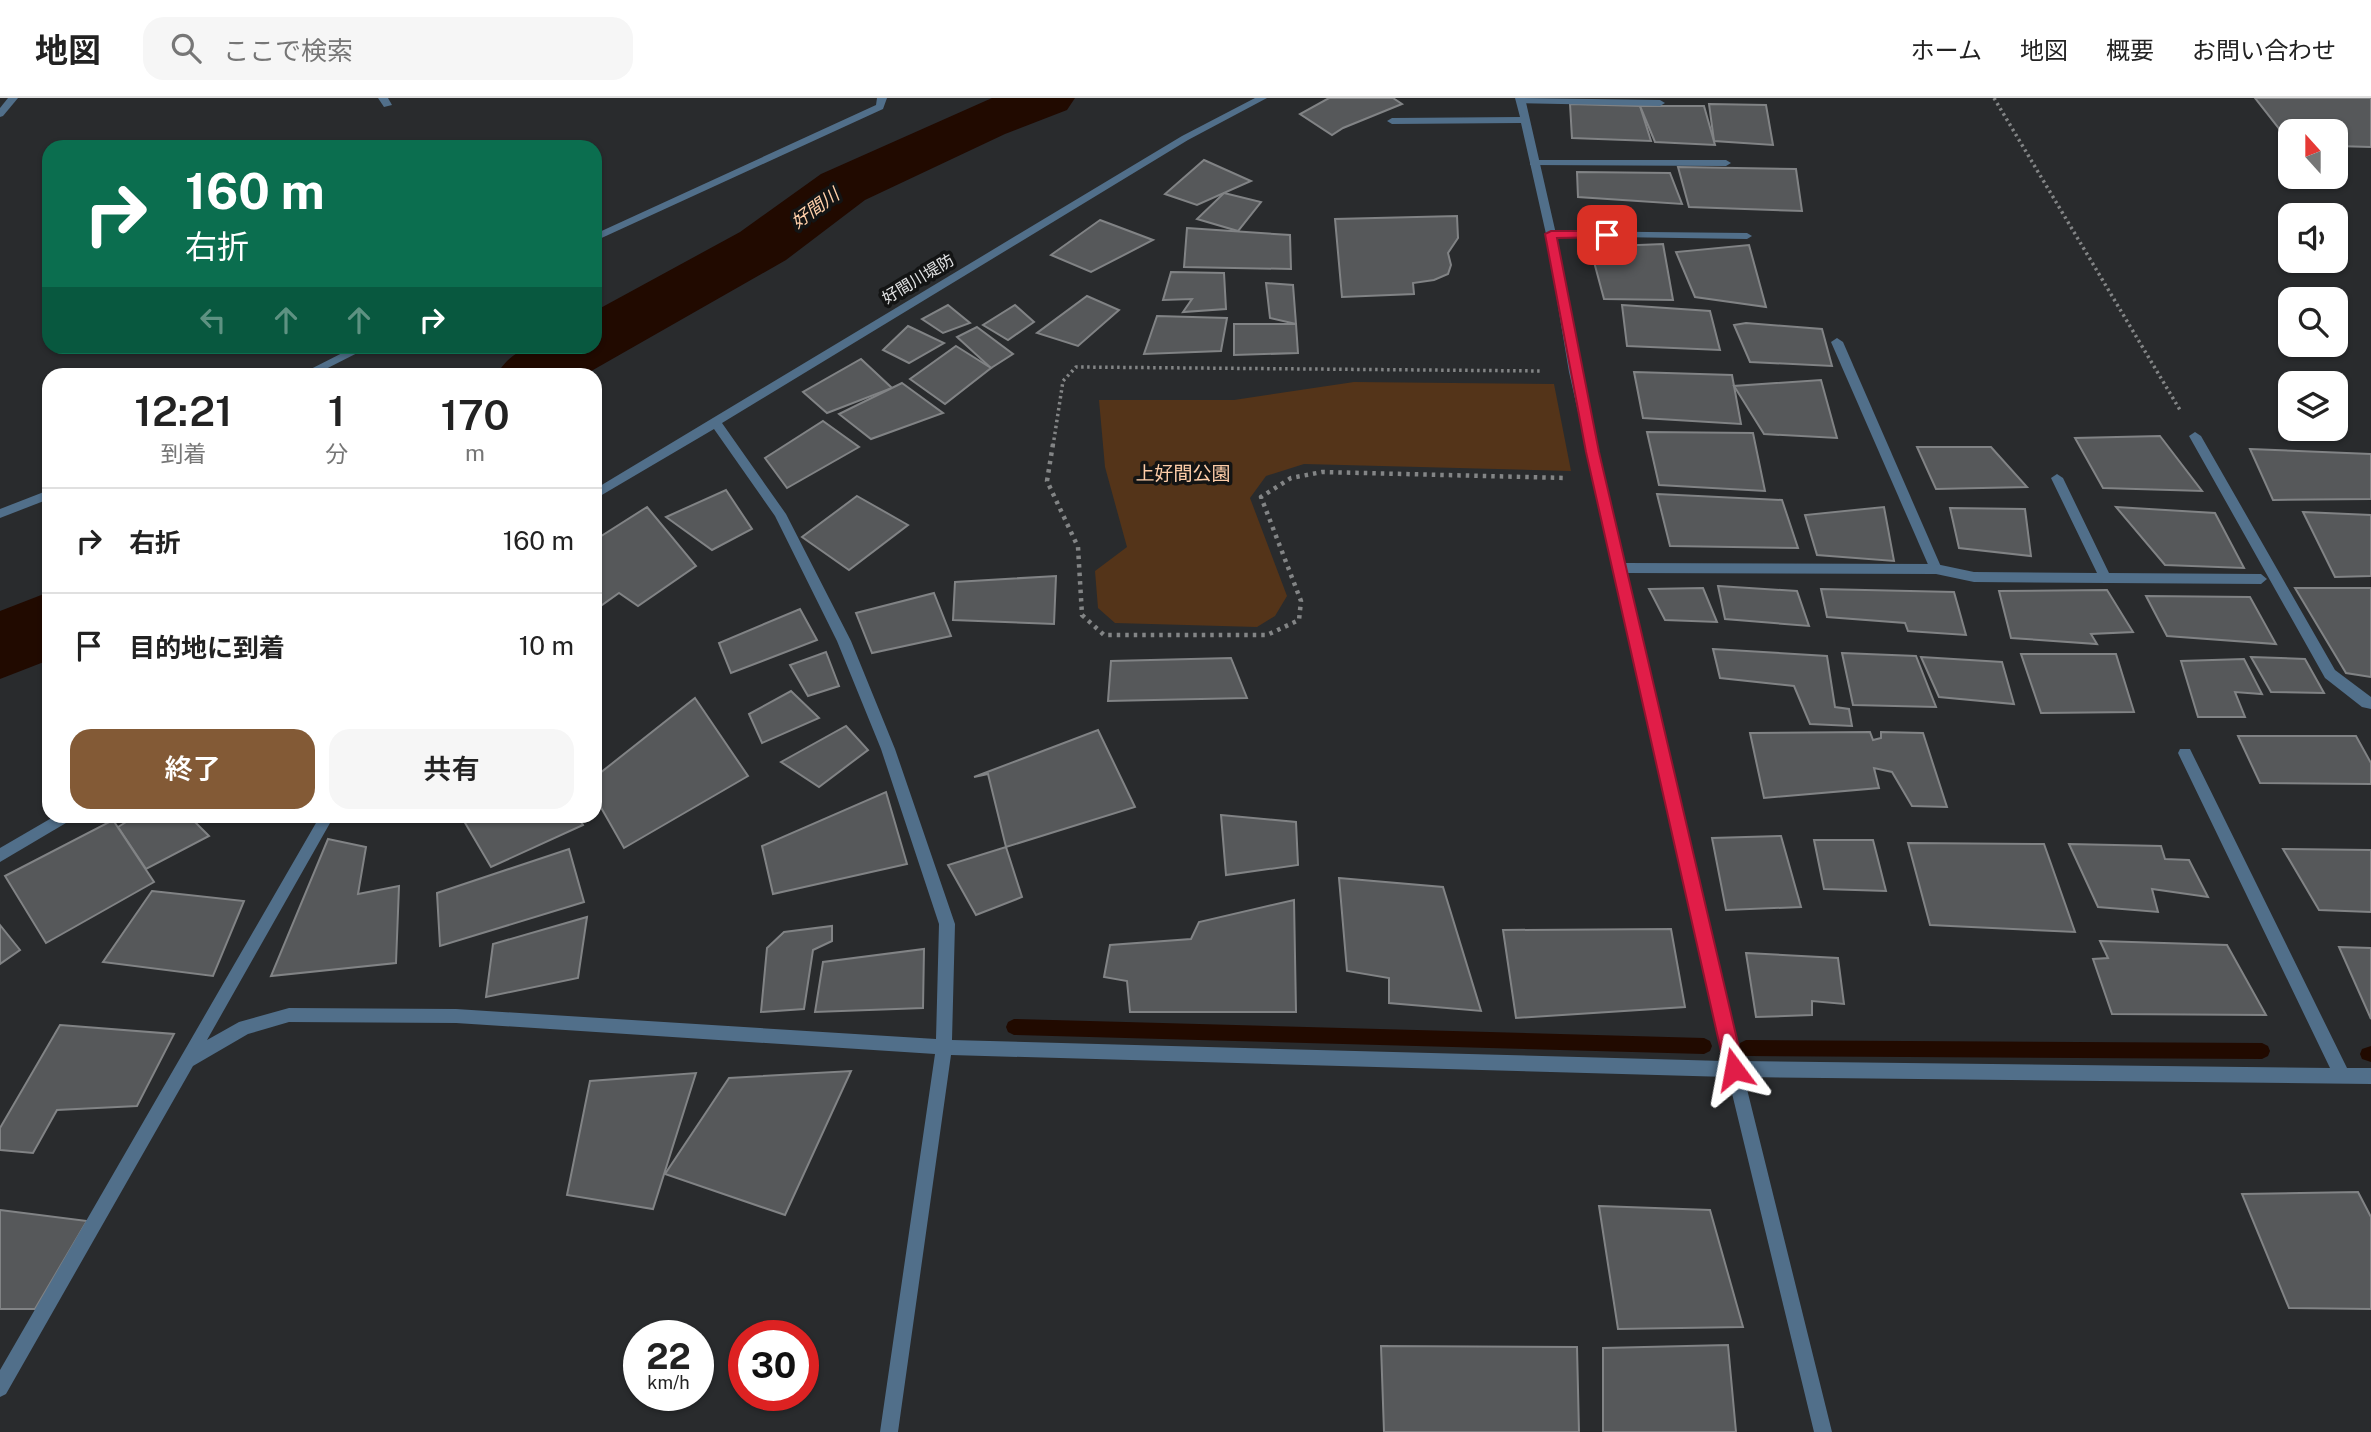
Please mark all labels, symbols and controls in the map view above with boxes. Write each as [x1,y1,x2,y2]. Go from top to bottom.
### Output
search box [143,17,633,80]
icon: search [167,29,205,67]
text: 地図 [35,31,101,69]
text: ここで検索 [223,35,353,66]
text: ホーム [1911,36,1982,64]
text: 地図 [2020,36,2068,64]
text: 概要 [2106,36,2154,64]
text: お問い合わせ [2192,36,2336,64]
north arrow [2278,119,2348,189]
map controls [2278,119,2348,441]
text: 160 m [185,162,325,220]
icon: right [70,168,161,259]
water label: 好間川 [787,182,845,232]
button: sound [2278,203,2348,273]
pin [1577,205,1637,265]
icon: arrive [1588,216,1626,254]
text: 右折 [185,228,249,265]
street label: 好間川堤防 [879,250,957,308]
button: search [2278,287,2348,357]
icon: left [194,301,232,339]
icon: ahead [267,301,305,339]
icon: ahead [340,301,378,339]
icon: right [413,301,451,339]
button: layers [2278,371,2348,441]
text: 12:21 [134,386,233,435]
text: 1 [328,386,345,435]
text: 170 [440,390,510,439]
text: m [465,439,485,466]
text: 到着 [161,440,207,467]
text: 分 [325,440,348,467]
park label: 上好間公園 [1135,462,1231,484]
icon: right [70,522,108,560]
text: 160 m [503,525,574,556]
text: 右折 [129,527,181,558]
icon: arrive [70,627,108,665]
text: 10 m [519,630,574,661]
text: 目的地に到着 [129,632,285,663]
button: 終了 [70,729,315,809]
button: 共有 [329,729,574,809]
position arrow [1697,1032,1771,1106]
speed limit sign: 30 [728,1320,819,1411]
text: 22 [646,1336,691,1377]
text: km/h [647,1372,690,1393]

